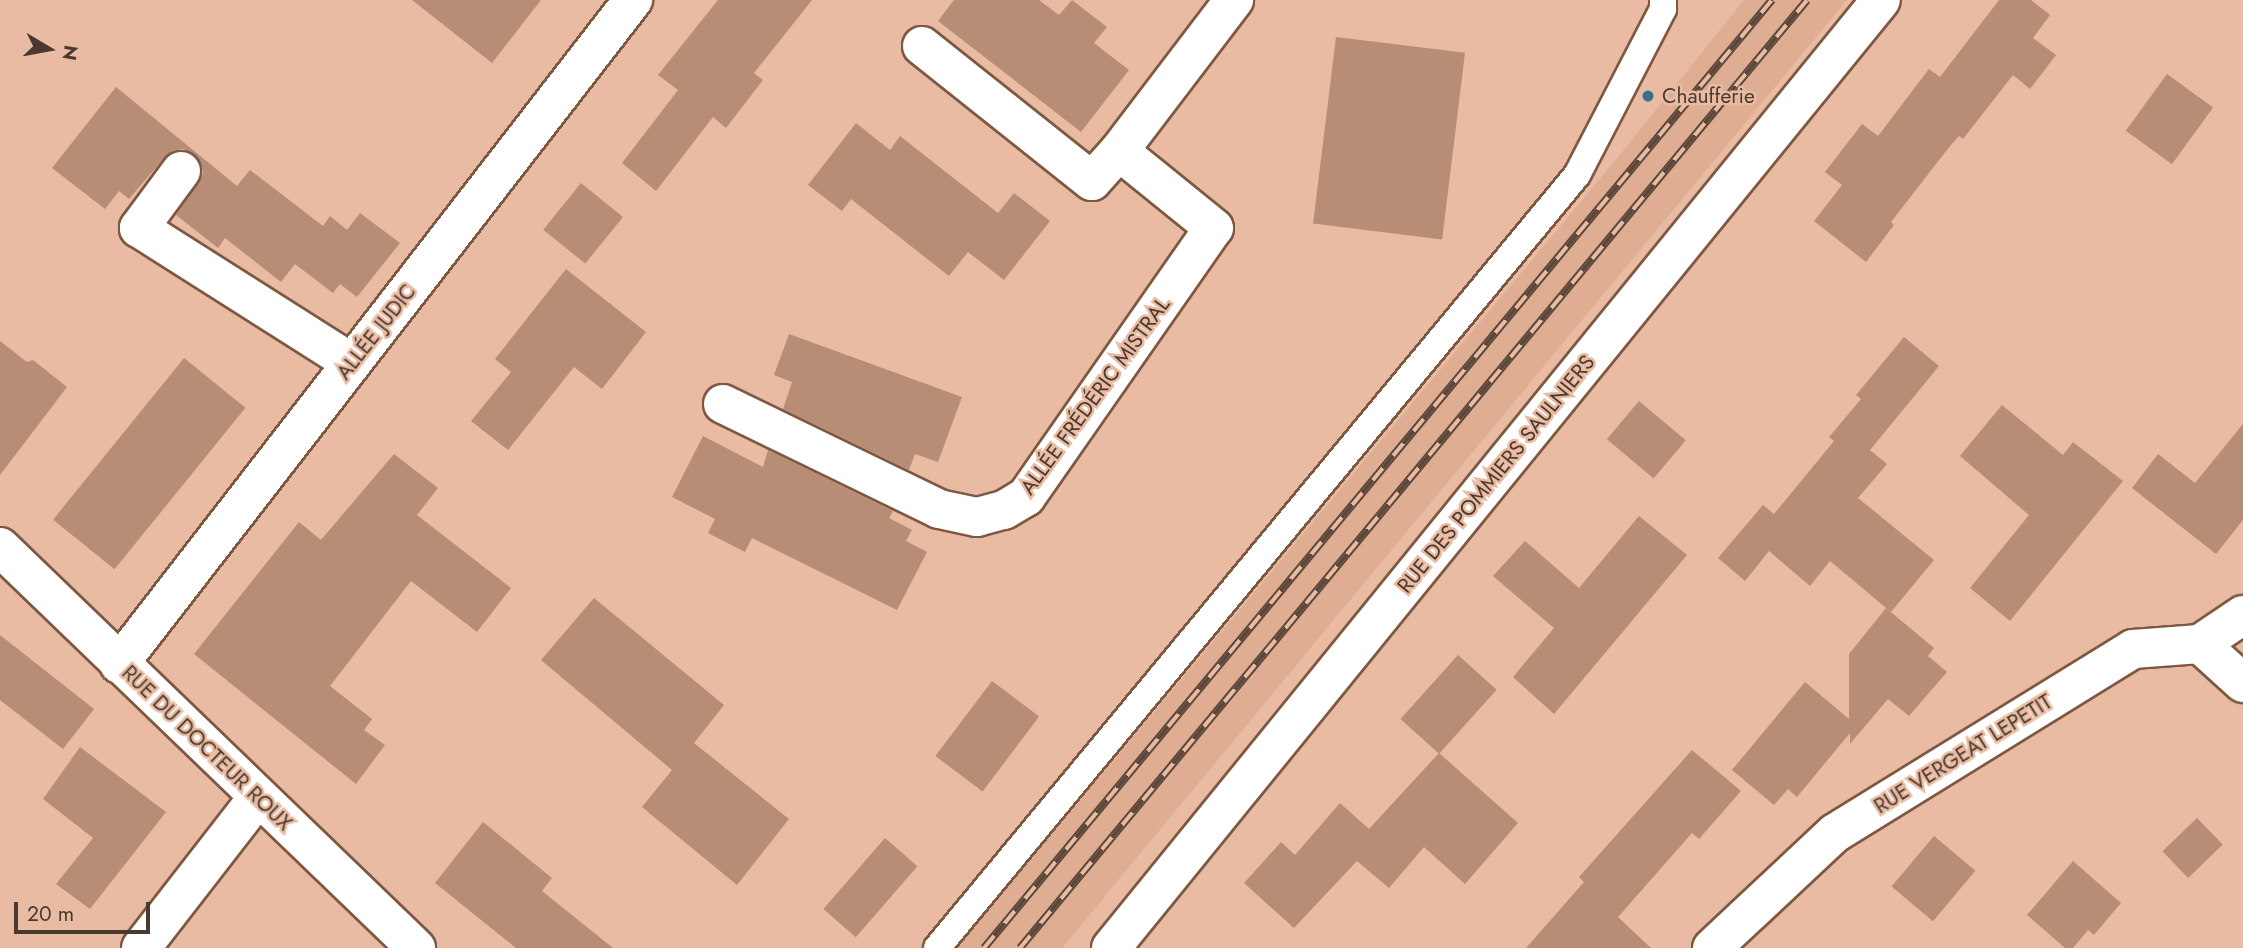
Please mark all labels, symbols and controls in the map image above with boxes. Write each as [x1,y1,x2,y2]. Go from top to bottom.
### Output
north arrow [14,14,84,84]
text: N [56,43,85,63]
place label: Chaufferie [1662,83,1755,109]
marker: Chaufferie [1640,88,1656,104]
street label: ALLÉE JUDIC [331,279,421,385]
street label: ALLÉE FRÉDÉRIC MISTRAL [1015,292,1175,500]
street label: RUE DES POMMIERS SAULNIERS [1392,350,1600,598]
street label: RUE DU DOCTEUR ROUX [117,660,297,836]
street label: RUE VERGEAT LEPETIT [1869,689,2057,819]
scale bar [18,888,154,932]
text: 20 m [27,899,74,929]

